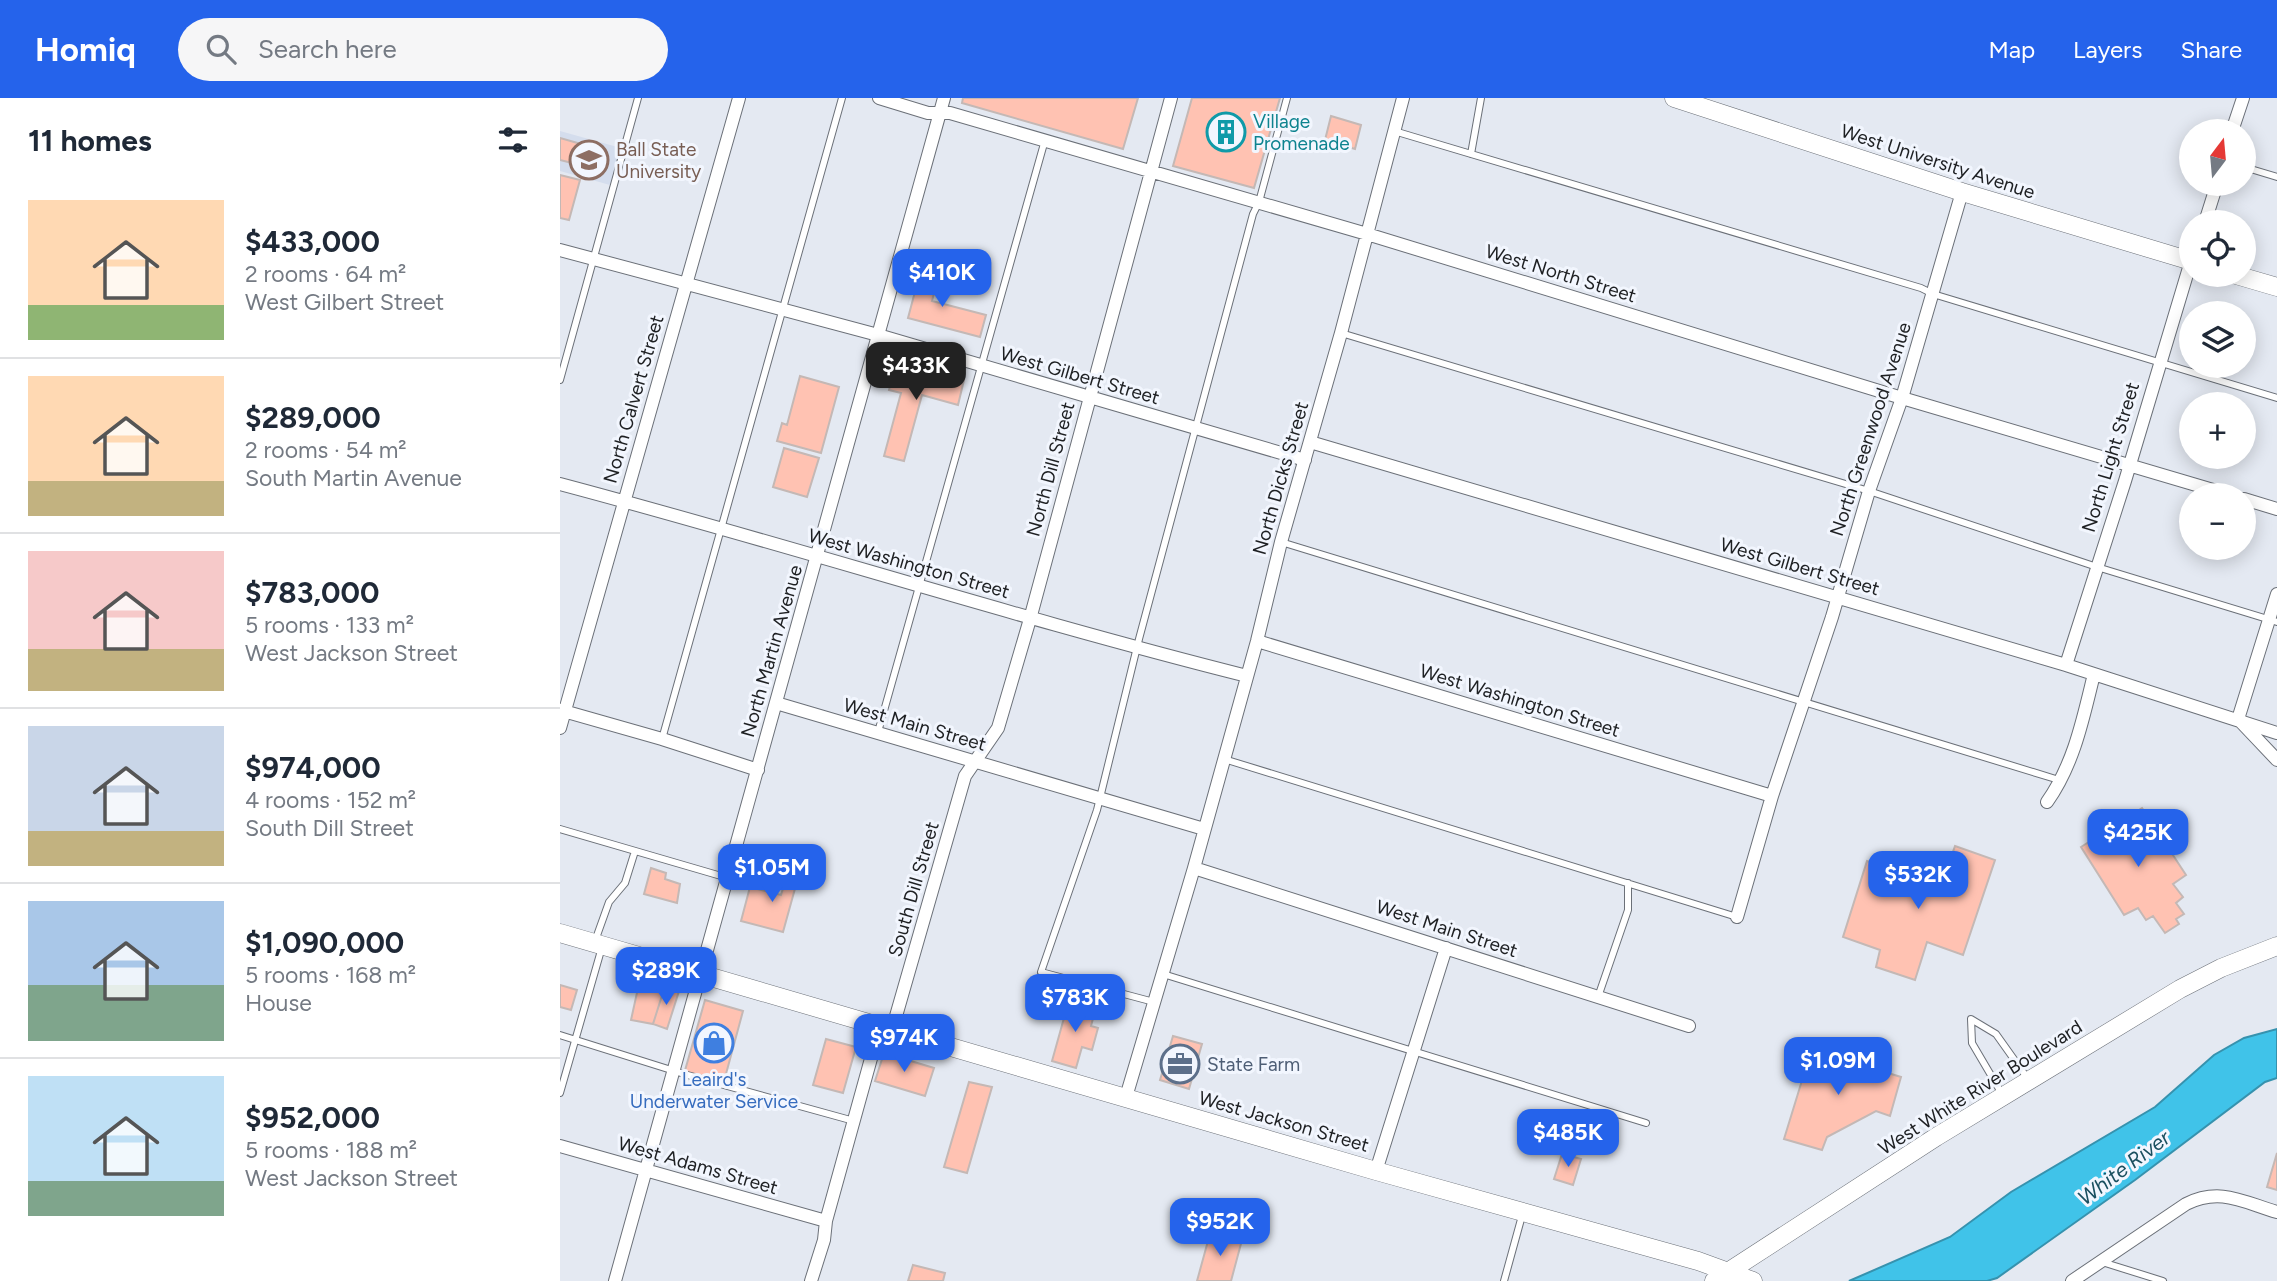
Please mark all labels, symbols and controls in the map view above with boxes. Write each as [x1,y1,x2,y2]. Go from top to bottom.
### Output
search box [178,18,668,81]
text: Homiq [35,30,136,69]
icon: search [202,30,240,68]
text: Search here [258,33,397,65]
text: Map [1988,35,2035,64]
text: Layers [2073,35,2142,64]
text: Share [2180,35,2242,64]
place label: Village Promenade [1253,110,1350,155]
building icon: Village Promenade [1205,111,1247,153]
street label: West University Avenue [1838,119,2038,204]
north arrow [2179,119,2256,196]
map controls [2179,119,2256,560]
icon: filters [494,121,532,159]
text: 11 homes [28,122,152,159]
place label: Ball State University [616,138,701,183]
school or university icon: Ball State University [568,139,610,181]
button: locate [2179,210,2256,287]
text: $433,000 [245,223,380,260]
icon: home [84,228,168,312]
street label: West North Street [1483,240,1639,307]
pin: $410K [893,250,991,309]
text: $410K [908,258,976,286]
text: 2 rooms · 64 m² [245,260,406,288]
text: West Gilbert Street [245,288,444,316]
button: layers [2179,301,2256,378]
street label: North Calvert Street [598,312,668,486]
street label: North Greenwood Avenue [1825,319,1916,539]
pin: $433K [867,342,965,402]
street label: West Gilbert Street [998,342,1162,409]
text: $433K [882,351,950,379]
street label: North Light Street [2077,379,2144,535]
button: + [2179,392,2256,469]
text: $289,000 [245,399,381,436]
street label: North Dill Street [1021,399,1079,539]
street label: North Dicks Street [1248,399,1313,557]
icon: home [84,404,168,488]
text: 2 rooms · 54 m² [245,436,407,464]
text: South Martin Avenue [245,464,462,492]
button: − [2179,483,2256,560]
street label: West Washington Street [806,524,1012,603]
street label: West Gilbert Street [1718,533,1882,600]
street label: North Martin Avenue [736,562,807,740]
text: $783,000 [245,574,379,611]
icon: home [84,579,168,663]
text: 5 rooms · 133 m² [245,611,414,639]
text: West Jackson Street [245,639,458,667]
street label: West Washington Street [1417,659,1623,742]
street label: West Main Street [841,693,989,756]
text: $974,000 [245,749,381,786]
icon: home [84,754,168,838]
text: 4 rooms · 152 m² [245,786,416,814]
pin: $425K [2089,810,2187,869]
text: South Dill Street [245,814,414,842]
text: $425K [2103,818,2173,846]
street label: South Dill Street [883,819,944,959]
pin: $1.05M [715,844,829,904]
pin: $532K [1869,852,1967,911]
text: $1.05M [734,853,810,881]
text: $532K [1884,860,1952,888]
street label: West Main Street [1373,895,1520,962]
text: $1,090,000 [245,924,404,961]
icon: home [84,929,168,1013]
pin: $289K [617,948,715,1007]
text: $289K [632,956,700,984]
text: 5 rooms · 168 m² [245,961,416,989]
pin: $783K [1026,974,1124,1034]
text: $783K [1041,983,1109,1011]
text: House [245,989,312,1017]
pin: $974K [855,1014,953,1074]
street label: West White River Boulevard [1874,1015,2086,1160]
shop icon: Leaird's Underwater Service [693,1022,735,1064]
text: $974K [870,1023,938,1051]
pin: $1.09M [1781,1038,1895,1097]
office icon: State Farm [1159,1043,1201,1085]
text: $1.09M [1800,1046,1876,1074]
place label: State Farm [1207,1053,1300,1076]
place label: Leaird's Underwater Service [630,1068,798,1113]
street label: West Jackson Street [1196,1086,1372,1157]
text: $952,000 [245,1099,380,1136]
icon: home [84,1104,168,1188]
pin: $485K [1519,1110,1617,1169]
text: $485K [1533,1118,1603,1146]
water label: White River [2073,1124,2175,1210]
street label: West Adams Street [615,1132,780,1199]
text: 5 rooms · 188 m² [245,1136,417,1164]
text: West Jackson Street [245,1164,458,1192]
pin: $952K [1171,1198,1269,1258]
text: $952K [1186,1207,1254,1235]

